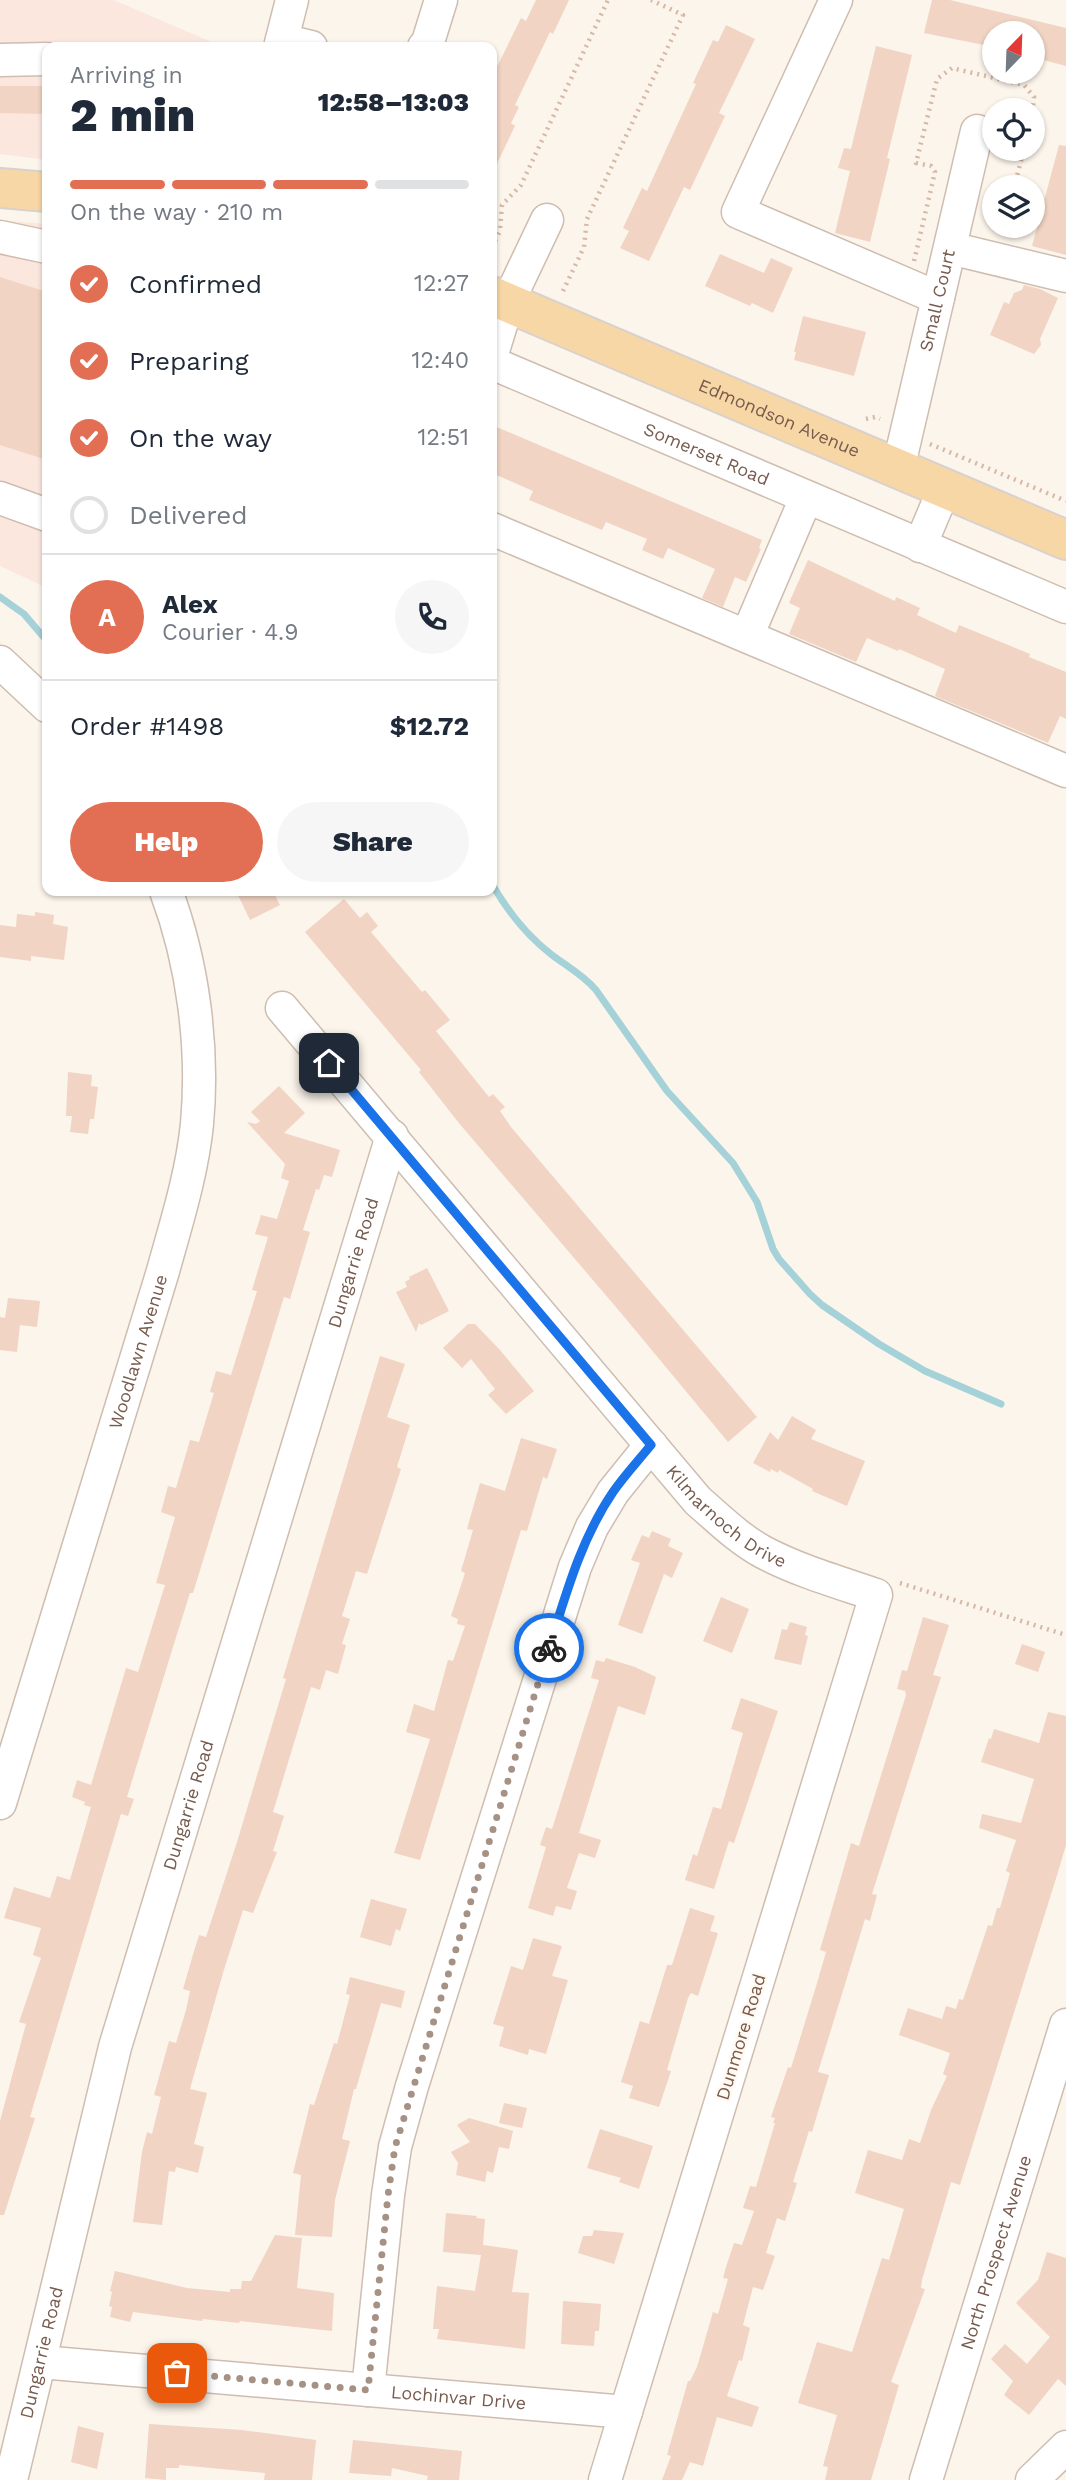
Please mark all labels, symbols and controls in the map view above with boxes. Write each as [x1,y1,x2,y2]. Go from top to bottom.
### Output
north arrow [982,21,1045,84]
map controls [982,21,1045,238]
text: Arriving in [70,62,183,89]
text: 12:58–13:03 [318,87,469,117]
text: 2 min [70,88,195,142]
button: locate [982,98,1045,161]
button: layers [982,175,1045,238]
text: On the way · 210 m [70,199,283,226]
street label: Small Court [915,247,959,353]
icon: check [70,265,108,303]
text: Confirmed [129,269,262,299]
text: 12:27 [414,270,469,297]
icon: check [70,342,108,380]
text: Preparing [129,346,249,376]
text: 12:40 [411,347,469,374]
street label: Edmondson Avenue [695,374,863,461]
street label: Somerset Road [641,418,772,490]
icon: check [70,419,108,457]
text: On the way [129,423,272,453]
text: 12:51 [417,424,469,451]
text: Delivered [129,500,248,530]
button: phone [395,580,469,654]
text: Alex [162,589,218,619]
text: A [98,602,116,632]
text: Courier · 4.9 [162,619,298,646]
text: Order #1498 [70,711,224,741]
text: $12.72 [390,711,469,741]
button: Help [70,802,263,882]
button: Share [277,802,469,882]
pin [299,1033,359,1093]
icon: home [310,1044,348,1082]
street label: Dungarrie Road [323,1195,383,1330]
street label: Woodlawn Avenue [104,1272,171,1431]
street label: Kilmarnoch Drive [662,1461,790,1572]
courier [514,1613,584,1683]
icon: bike [530,1629,568,1667]
street label: Dungarrie Road [158,1737,218,1873]
street label: Dunmore Road [711,1971,770,2102]
street label: North Prospect Avenue [956,2153,1035,2352]
street label: Dungarrie Road [15,2284,67,2421]
pin [147,2343,207,2403]
icon: bag [158,2354,196,2392]
street label: Lochinvar Drive [390,2381,527,2413]

